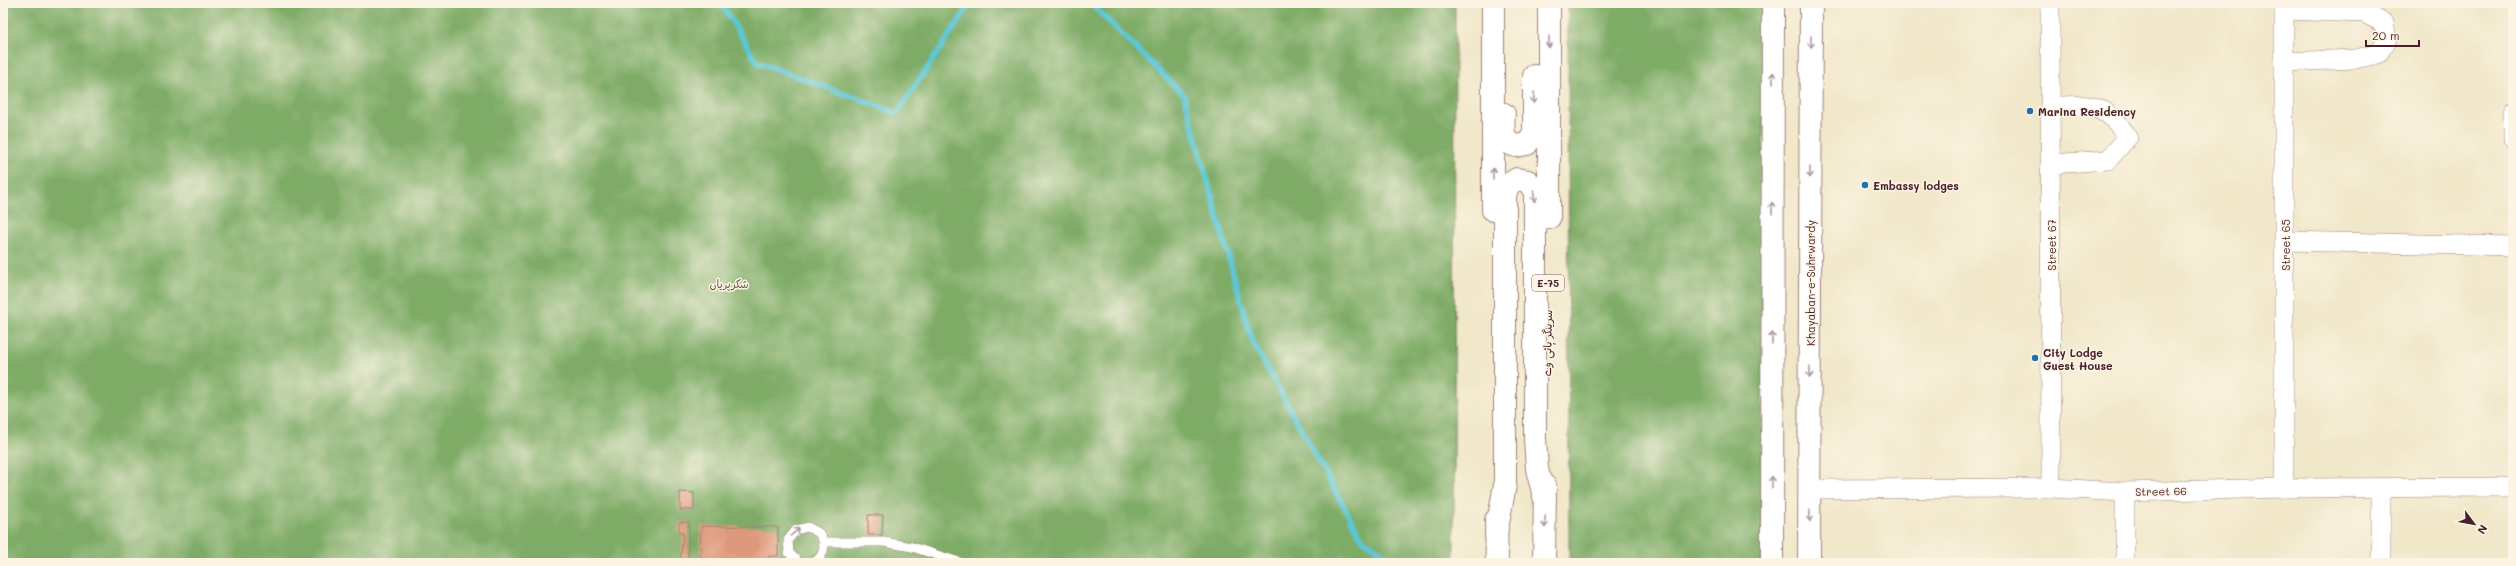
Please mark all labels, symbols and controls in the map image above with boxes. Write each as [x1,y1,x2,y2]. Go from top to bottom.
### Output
scale bar [2366,22,2419,48]
text: 20 m [2372,27,2400,43]
one-way arrow [1545,35,1553,48]
one-way arrow [1807,35,1815,48]
one-way arrow [1769,72,1777,85]
one-way arrow [1530,91,1538,104]
place label: Marina Residency [2038,104,2136,119]
marker: Marina Residency [2025,106,2035,116]
one-way arrow [1806,165,1814,178]
one-way arrow [1489,168,1497,181]
place label: Embassy lodges [1873,178,1959,193]
marker: Embassy lodges [1860,180,1870,190]
one-way arrow [1530,189,1538,202]
one-way arrow [1768,202,1776,215]
street label: Street 67 [2044,219,2059,271]
street label: Street 65 [2278,219,2293,271]
street label: Khayaban-e-Suhrwardy [1803,220,1818,346]
road number: E-75 [1532,275,1564,291]
park label: شکرپریاں [710,276,748,291]
street label: سرینگر ہائی وے [1539,310,1557,376]
one-way arrow [1768,332,1776,345]
place label: City Lodge Guest House [2043,345,2113,373]
marker: City Lodge Guest House [2030,353,2040,363]
one-way arrow [1806,365,1814,378]
one-way arrow [1768,476,1776,489]
street label: Street 66 [2135,483,2187,499]
north arrow [2454,504,2494,544]
one-way arrow [1806,509,1814,522]
one-way arrow [1541,515,1549,528]
text: N [2474,522,2491,537]
one-way arrow [790,528,800,537]

